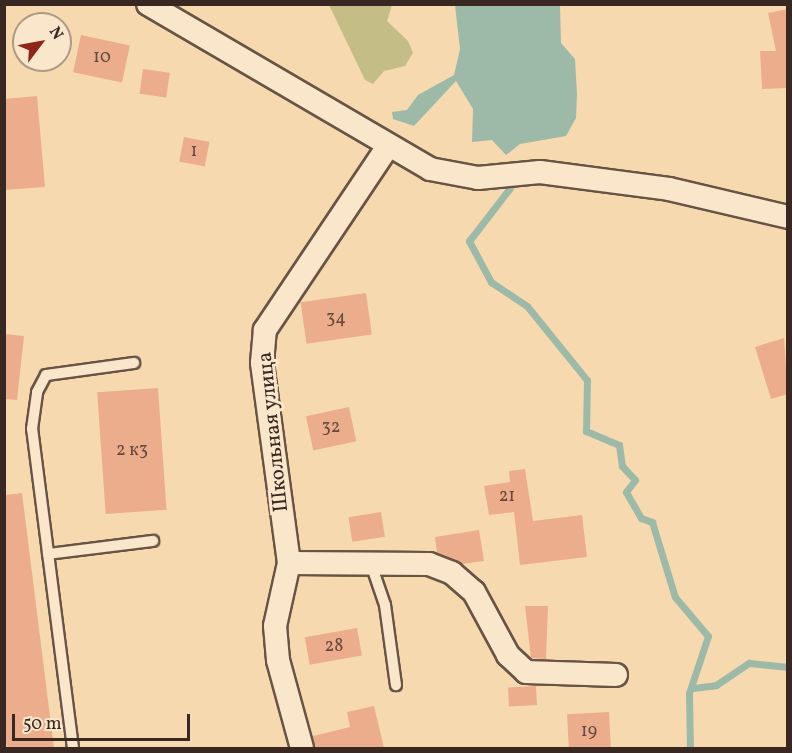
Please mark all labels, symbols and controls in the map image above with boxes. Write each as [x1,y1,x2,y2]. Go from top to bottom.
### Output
north arrow [12,12,72,72]
text: N [43,23,68,44]
house number: 10 [93,47,111,69]
house number: 1 [191,141,197,163]
house number: 34 [326,308,346,330]
street label: Школьная улица [253,350,295,514]
house number: 32 [322,417,340,439]
house number: 2 к3 [116,440,148,462]
house number: 21 [499,486,515,508]
house number: 28 [325,636,343,658]
scale bar [15,702,194,740]
text: 50 m [23,712,62,737]
house number: 19 [581,721,597,743]

